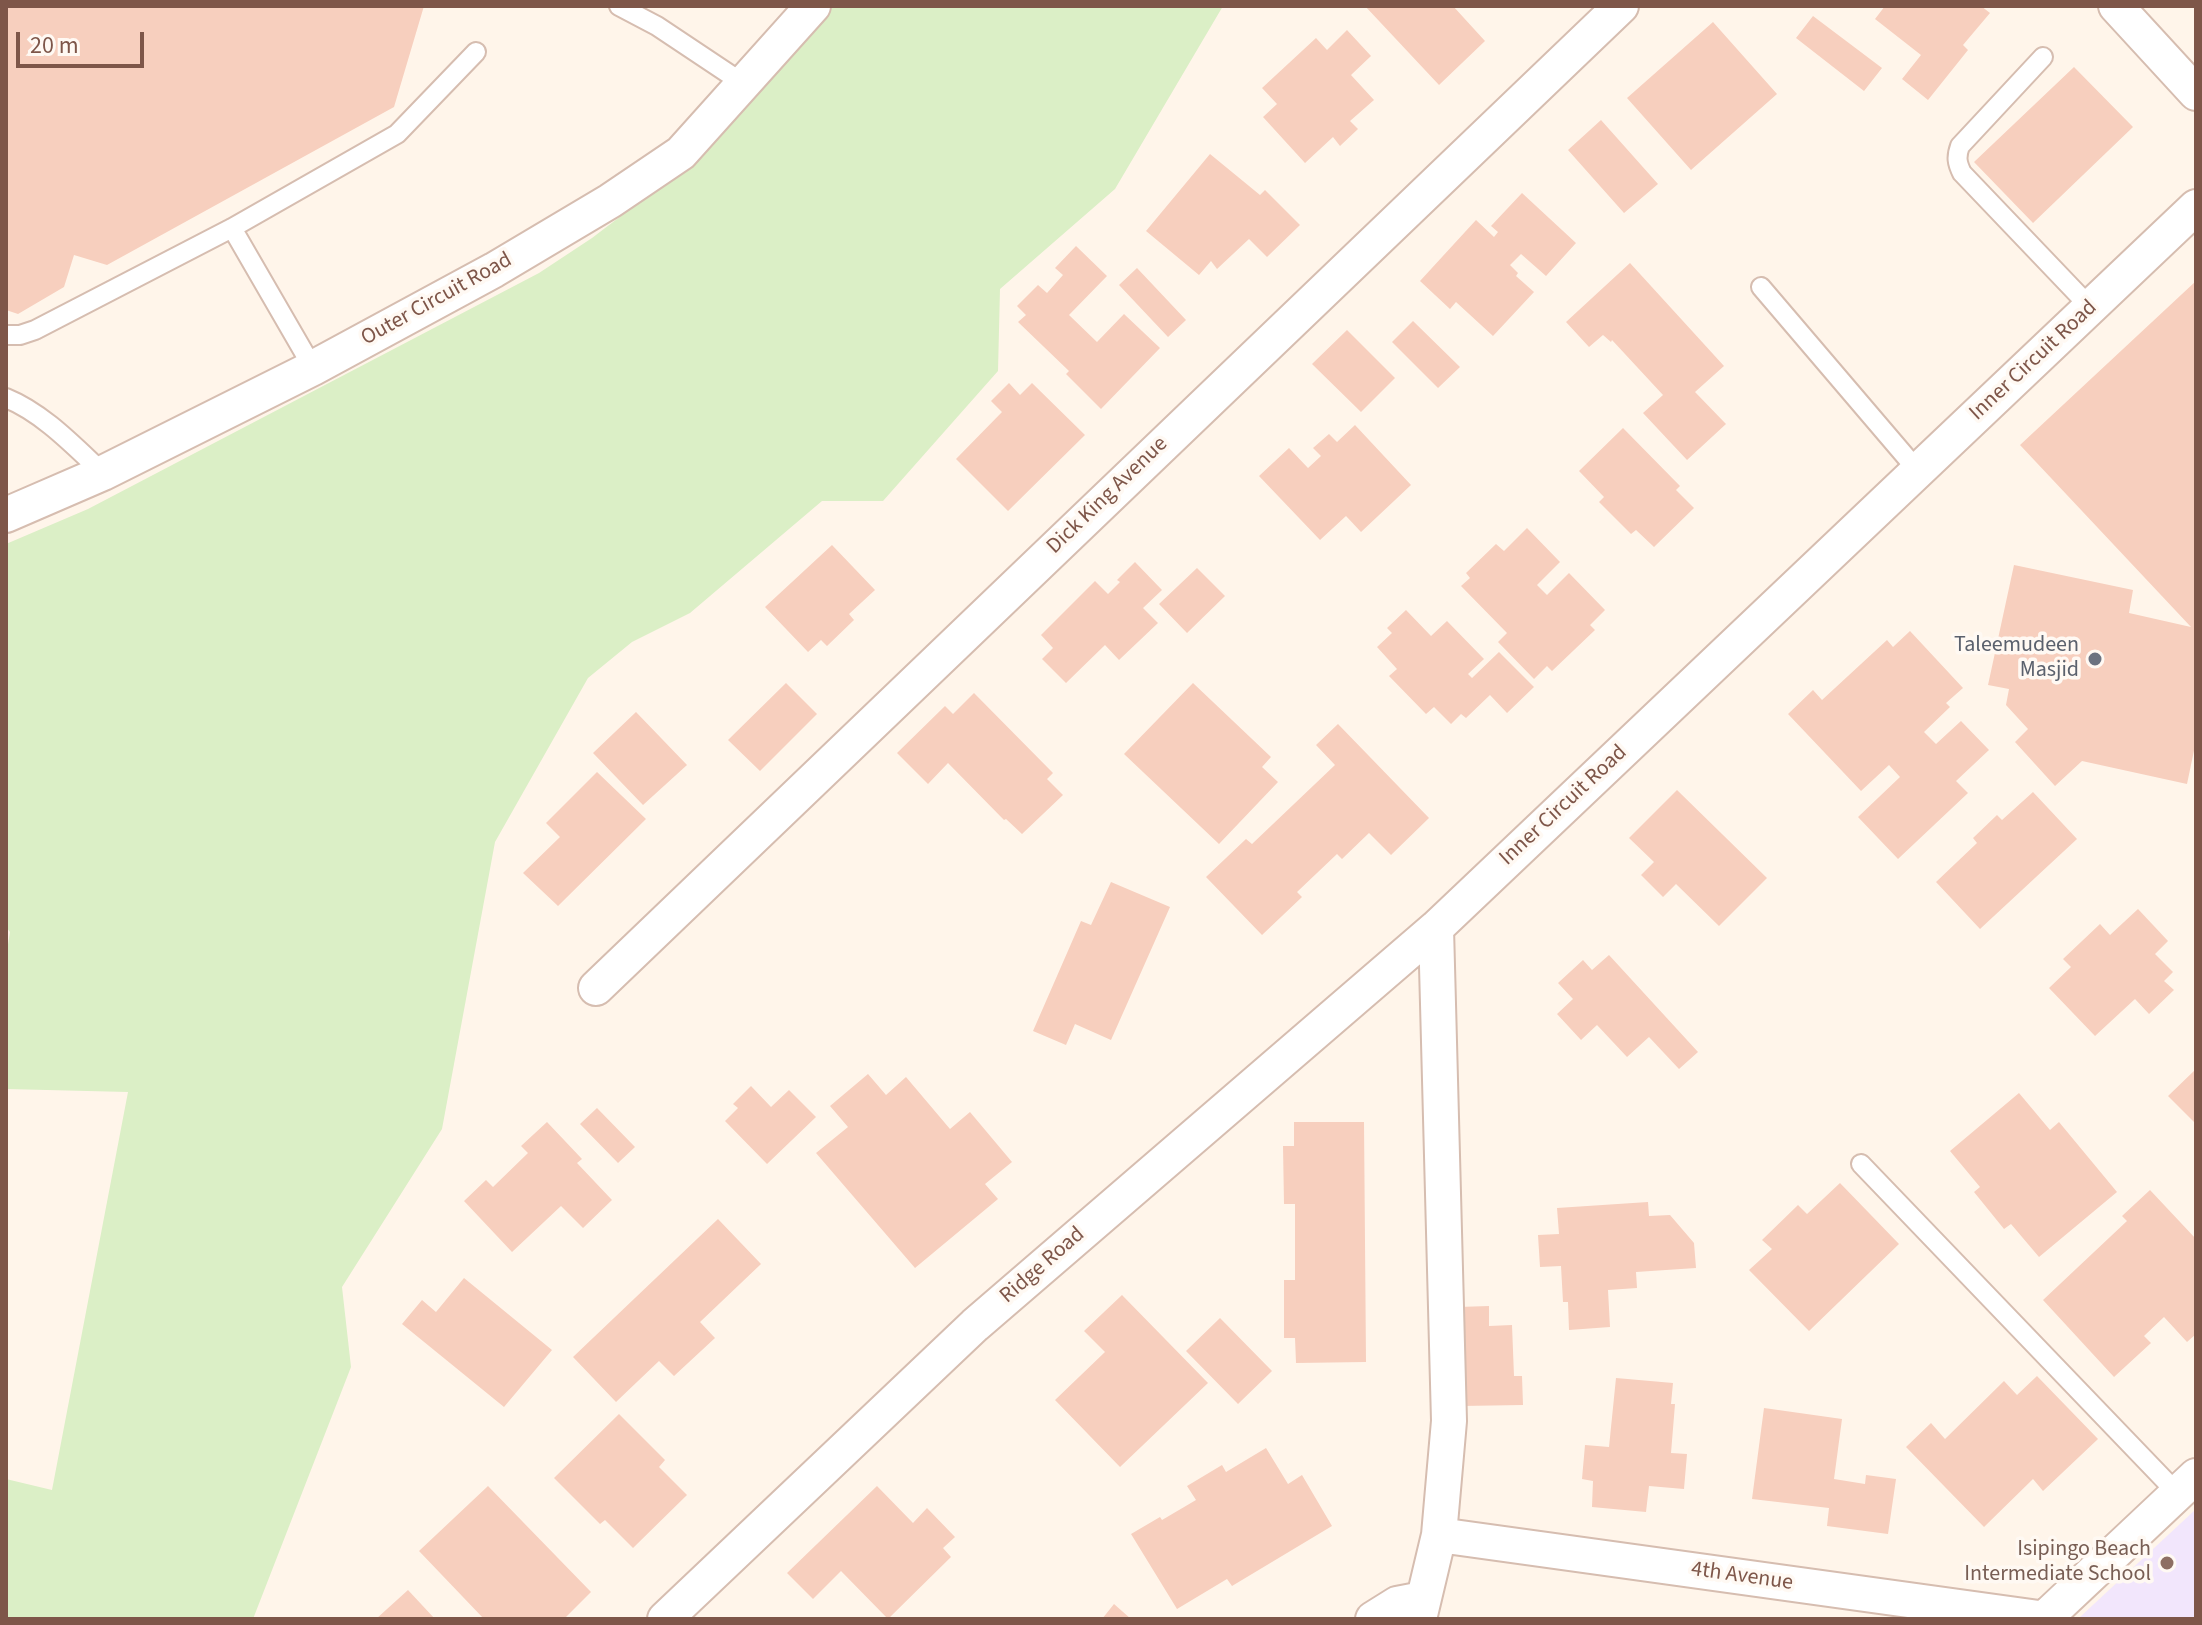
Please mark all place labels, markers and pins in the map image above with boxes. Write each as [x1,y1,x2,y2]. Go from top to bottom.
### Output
place label: Taleemudeen Masjid [1954,633,2079,684]
marker: Taleemudeen Masjid [2086,650,2104,668]
place label: Isipingo Beach Intermediate School [1964,1537,2151,1588]
marker: Isipingo Beach Intermediate School [2158,1554,2176,1572]

